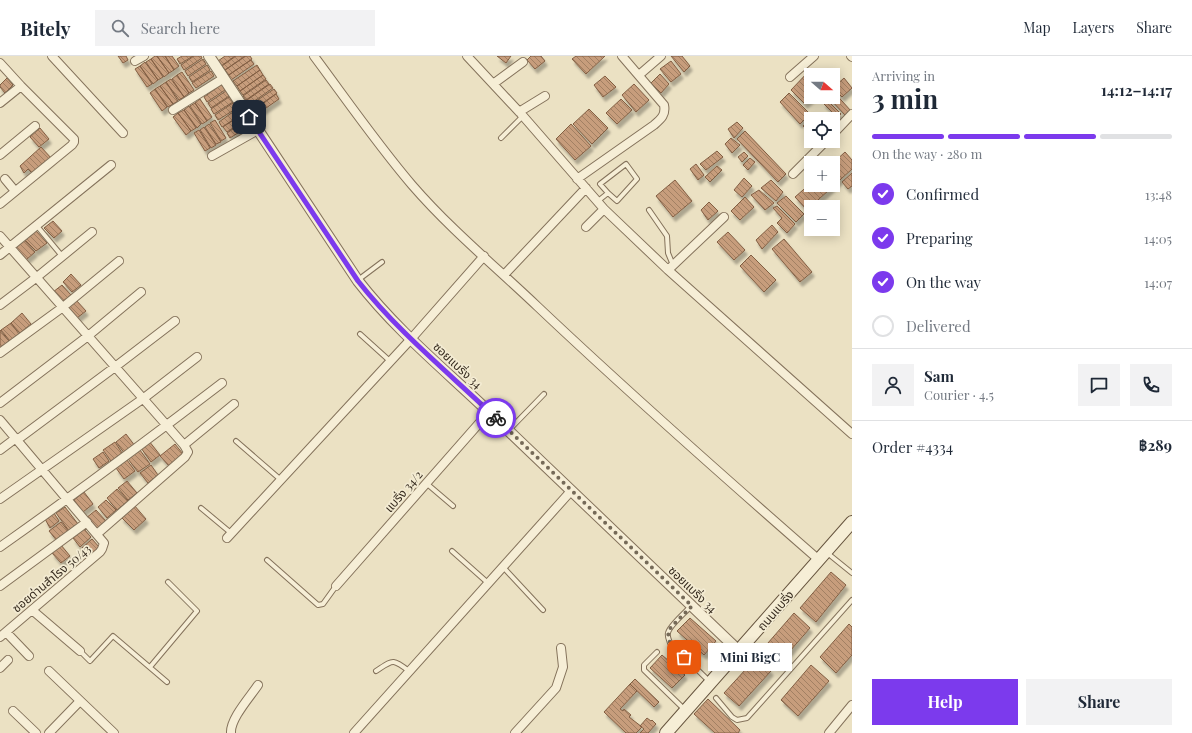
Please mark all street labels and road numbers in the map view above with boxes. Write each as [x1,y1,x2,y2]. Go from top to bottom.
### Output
street label: ซอยแบริ่ง 34 [430,338,486,392]
street label: แบริ่ง 34/2 [380,466,426,515]
street label: ซอยด่านสำโรง 50/43 [8,540,94,616]
street label: ซอยแบริ่ง 34 [665,562,721,616]
street label: ถนนแบริ่ง [753,587,797,633]

